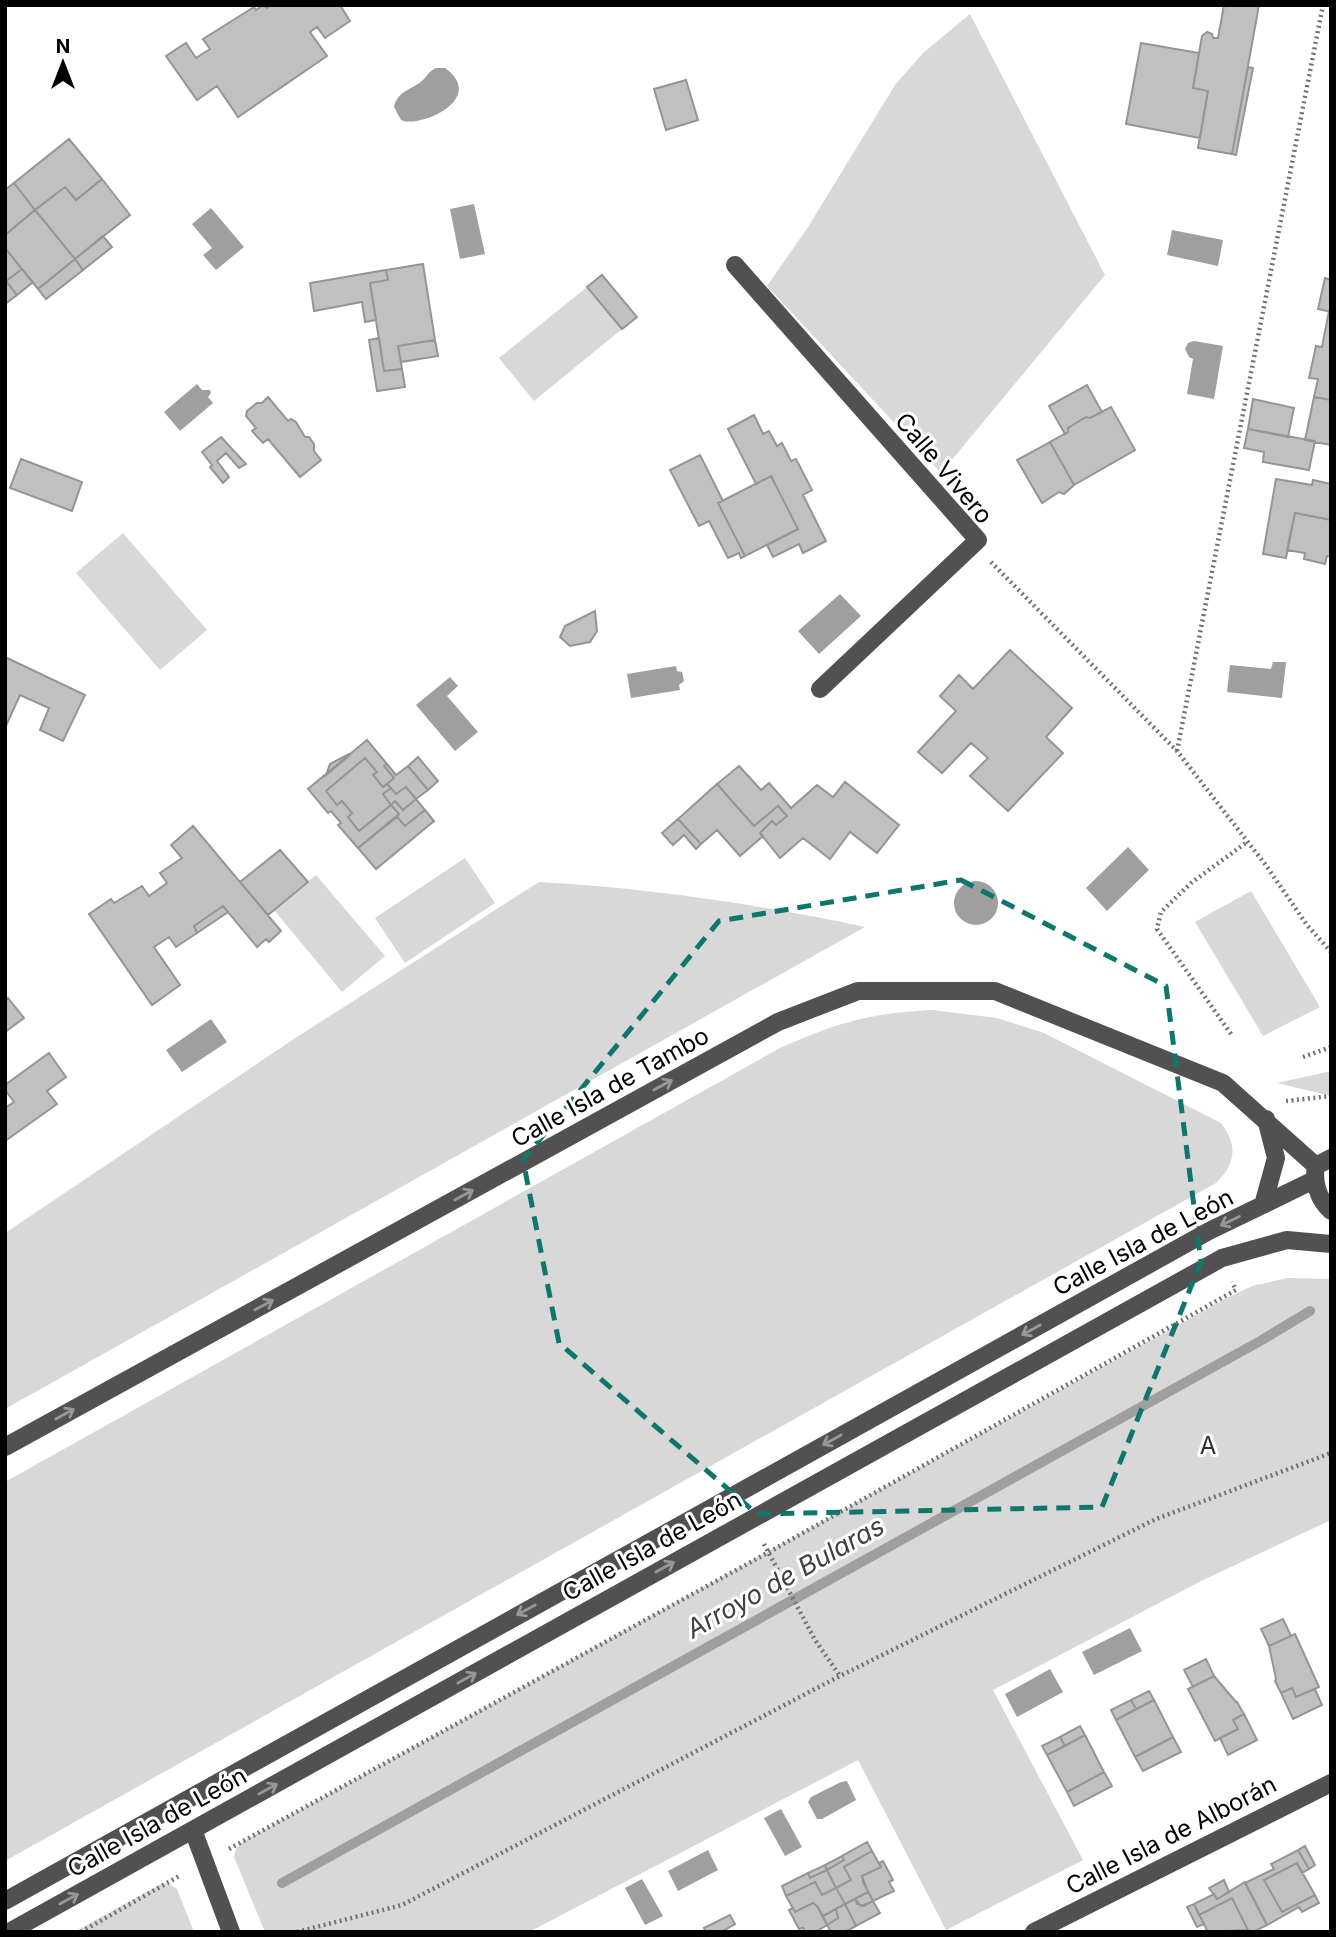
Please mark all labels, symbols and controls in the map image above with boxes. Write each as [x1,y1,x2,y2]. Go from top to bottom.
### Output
north arrow [28,28,98,98]
text: N [56,35,70,58]
street label: Calle Vivero [889,407,999,529]
street label: Calle Isla de Tambo [506,1021,714,1153]
one-way arrow [652,1078,673,1091]
street label: Calle Isla de León [1048,1182,1238,1302]
one-way arrow [453,1188,473,1202]
one-way arrow [1220,1215,1241,1228]
one-way arrow [254,1297,274,1311]
one-way arrow [1021,1324,1042,1337]
one-way arrow [54,1407,75,1420]
park label: A [1200,1431,1216,1460]
one-way arrow [822,1434,843,1447]
street label: Calle Isla de León [557,1485,747,1607]
water label: Arroyo de Bularas [680,1510,889,1645]
one-way arrow [655,1560,675,1574]
one-way arrow [516,1604,537,1617]
one-way arrow [456,1671,476,1685]
street label: Calle Isla de León [62,1761,252,1883]
street label: Calle Isla de Alborán [1061,1769,1281,1901]
one-way arrow [257,1782,278,1795]
one-way arrow [58,1892,79,1905]

